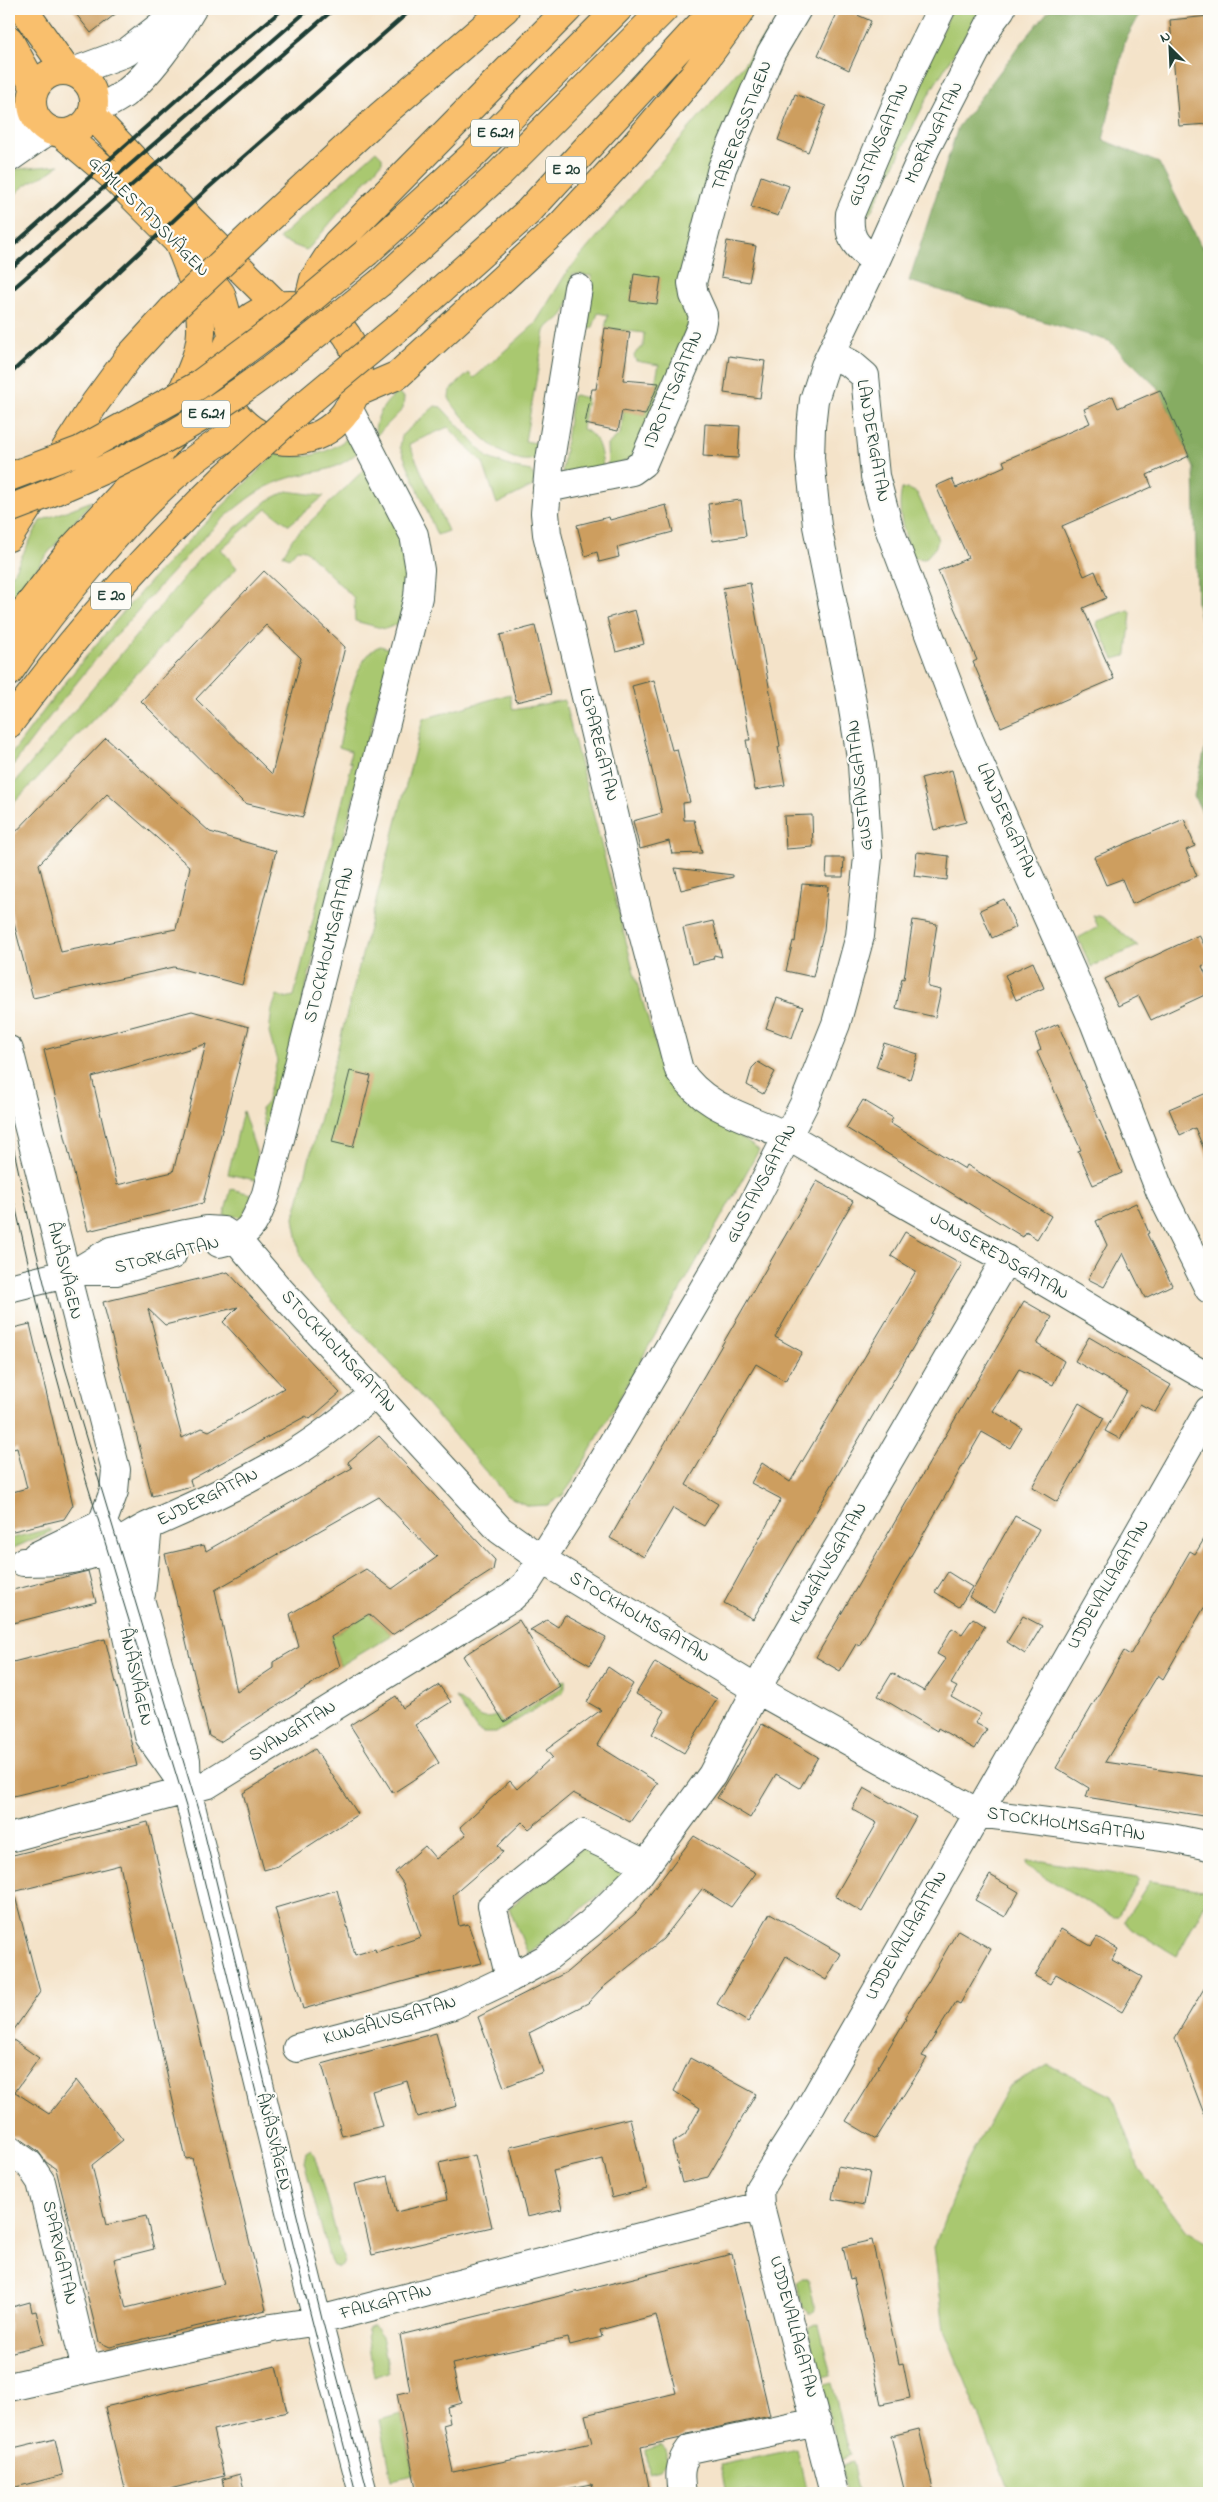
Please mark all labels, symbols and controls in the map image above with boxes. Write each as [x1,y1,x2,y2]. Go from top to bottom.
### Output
north arrow [1146,22,1196,72]
text: N [1157,26,1174,49]
street label: TABERGSSTIGEN [706,57,780,195]
street label: MORÄNGATAN [899,78,971,188]
street label: GUSTAVSGATAN [841,79,917,211]
road number: E 6.21 [471,120,519,146]
street label: GAMLESTADSVÄGEN [81,150,215,284]
road number: E 20 [546,156,586,184]
street label: IDROTTSGATAN [637,327,711,453]
street label: LANDERIGATAN [848,378,896,504]
road number: E 6.21 [182,400,230,428]
road number: E 20 [91,582,131,610]
street label: LÖPAREGATAN [571,686,625,804]
street label: GUSTAVSGATAN [841,718,881,852]
street label: LANDERIGATAN [969,759,1043,883]
street label: STOCKHOLMSGATAN [298,864,362,1026]
street label: GUSTAVSGATAN [720,1120,804,1248]
street label: JONSEREDSGATAN [925,1207,1073,1307]
street label: ÅNÄSVÄGEN [39,1219,89,1323]
street label: STORKGATAN [112,1230,222,1282]
street label: STOCKHOLMSGATAN [274,1285,402,1419]
street label: EJDERGATAN [153,1462,263,1534]
street label: KUNGÄLVSGATAN [783,1498,875,1630]
street label: UDDEVALLAGATAN [1061,1515,1157,1655]
street label: STOCKHOLMSGATAN [564,1566,714,1670]
street label: ÅNÄSVÄGEN [111,1625,159,1729]
street label: SVANGATAN [244,1695,342,1769]
street label: STOCKHOLMSGATAN [985,1801,1147,1849]
street label: UDDEVALLAGATAN [859,1866,955,2006]
street label: KUNGÄLVSGATAN [320,1990,460,2052]
street label: ÅNÄSVÄGEN [248,2090,298,2194]
street label: SPARVGATAN [34,2198,84,2308]
street label: UDDEVALLAGATAN [762,2253,824,2401]
street label: FALKGATAN [336,2278,435,2328]

